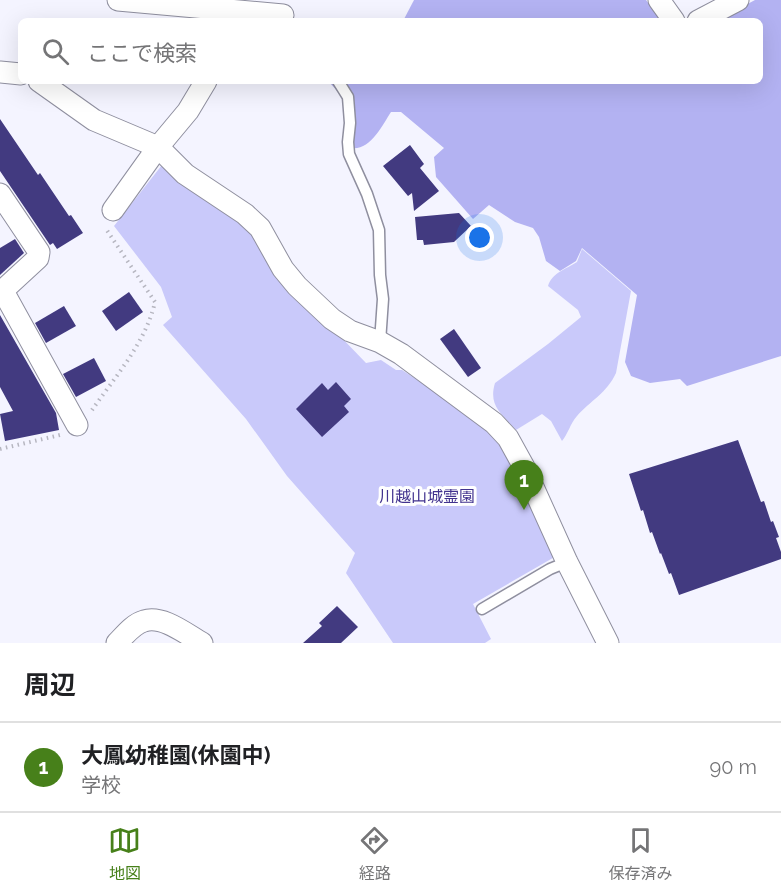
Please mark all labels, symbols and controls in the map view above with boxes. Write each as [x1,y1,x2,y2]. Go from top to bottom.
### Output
search box [18,18,763,84]
icon: search [39,35,72,68]
text: ここで検索 [87,40,197,66]
your location [465,223,494,252]
pin: 1 [504,460,544,510]
park label: 川越山城霊園 [379,487,475,506]
text: 周辺 [24,670,76,700]
text: 大鳳幼稚園(休園中) [81,742,271,768]
text: 1 [39,755,48,779]
text: 90 m [710,755,757,779]
text: 学校 [81,773,121,797]
tab: 地図 [108,824,141,884]
tab: 経路 [358,824,391,884]
tab: 保存済み [608,824,672,884]

